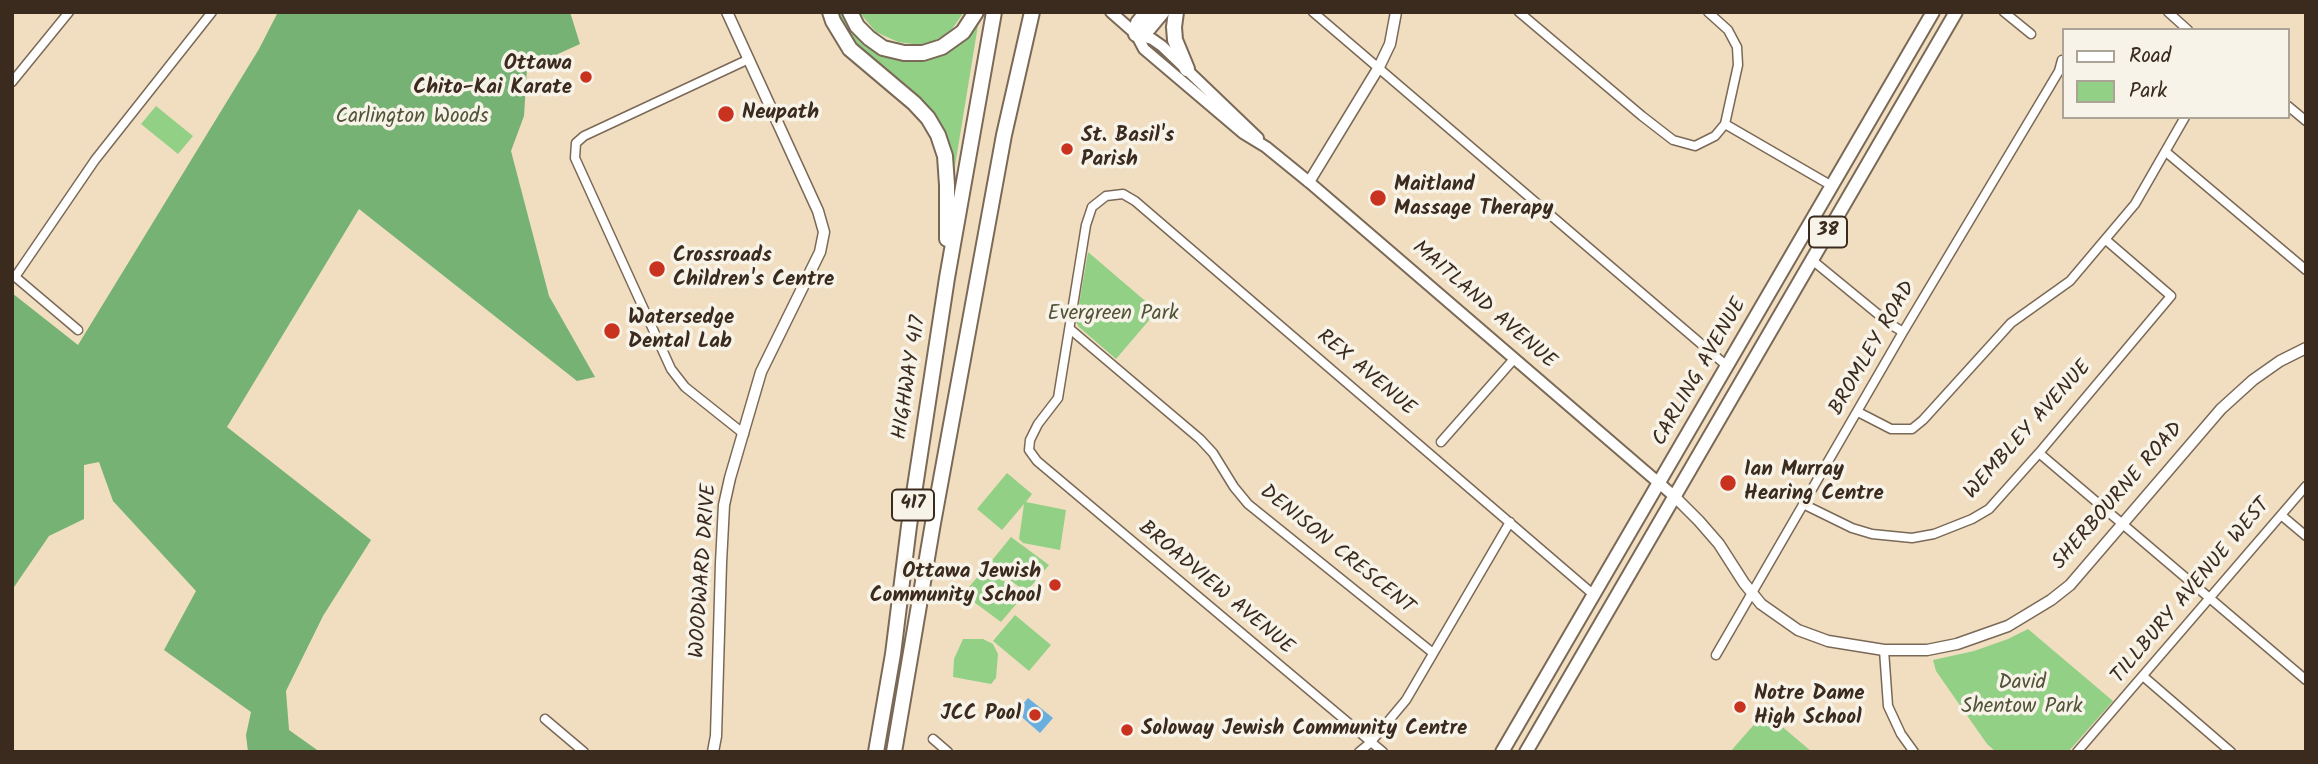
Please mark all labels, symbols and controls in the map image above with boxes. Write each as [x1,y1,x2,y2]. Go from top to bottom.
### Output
legend [2062,28,2290,119]
text: Road [2129,40,2171,73]
place label: Ottawa Chito-Kai Karate [413,52,572,102]
marker: Ottawa Chito-Kai Karate [578,69,594,85]
text: Park [2129,75,2167,108]
place label: Neupath [742,101,819,127]
marker: Neupath [716,104,736,124]
park label: Carlington Woods [336,105,488,131]
place label: St. Basil's Parish [1081,124,1174,174]
marker: St. Basil's Parish [1059,141,1075,157]
place label: Maitland Massage Therapy [1394,173,1553,223]
marker: Maitland Massage Therapy [1368,188,1388,208]
road number: 38 [1809,216,1847,248]
street label: MAITLAND AVENUE [1406,237,1560,375]
place label: Crossroads Children's Centre [673,244,834,294]
marker: Crossroads Children's Centre [647,259,667,279]
street label: BROMLEY ROAD [1825,277,1923,421]
street label: CARLING AVENUE [1649,295,1753,451]
park label: Evergreen Park [1047,302,1179,328]
place label: Watersedge Dental Lab [628,306,734,356]
street label: HIGHWAY 417 [889,314,933,442]
marker: Watersedge Dental Lab [602,321,622,341]
street label: REX AVENUE [1310,325,1420,423]
street label: WEMBLEY AVENUE [1960,356,2098,506]
street label: SHERBOURNE ROAD [2048,418,2190,576]
place label: Ian Murray Hearing Centre [1744,458,1884,508]
marker: Ian Murray Hearing Centre [1718,473,1738,493]
street label: DENISON CRESCENT [1254,481,1418,621]
street label: WOODWARD DRIVE [686,483,724,659]
road number: 417 [892,490,934,520]
street label: TILLBURY AVENUE WEST [2107,494,2277,690]
street label: BROADVIEW AVENUE [1132,517,1298,661]
place label: Ottawa Jewish Community School [870,560,1041,610]
marker: Ottawa Jewish Community School [1047,577,1063,593]
park label: David Shentow Park [1961,671,2083,721]
place label: Notre Dame High School [1754,682,1864,732]
marker: Notre Dame High School [1732,699,1748,715]
place label: JCC Pool [941,702,1021,728]
marker: JCC Pool [1027,707,1043,723]
place label: Soloway Jewish Community Centre [1141,717,1467,743]
marker: Soloway Jewish Community Centre [1119,722,1135,738]

